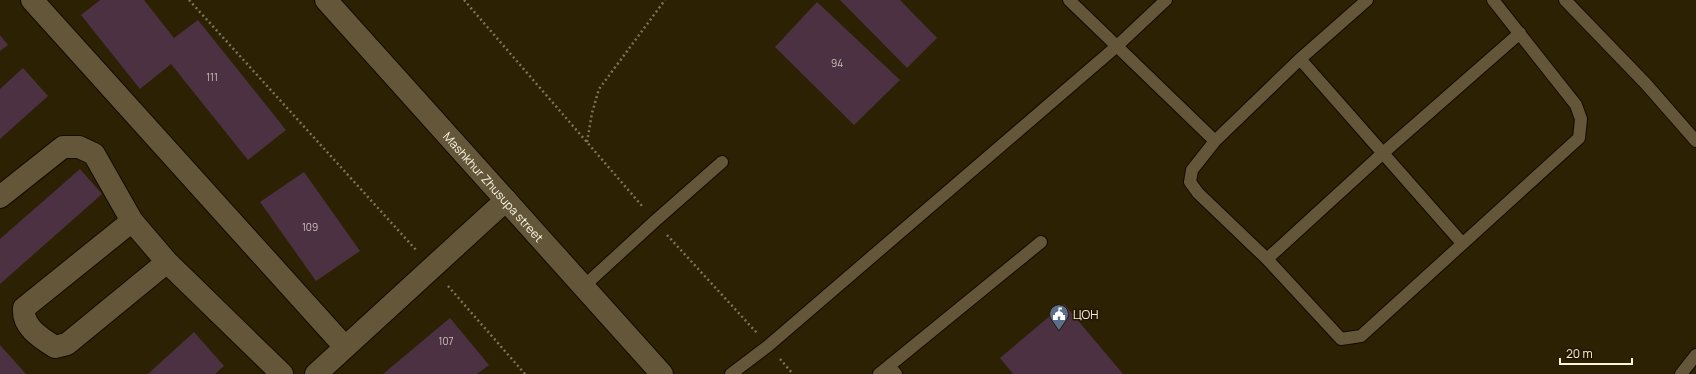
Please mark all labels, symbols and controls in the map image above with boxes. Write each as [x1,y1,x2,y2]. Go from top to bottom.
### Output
house number: 94 [831,56,843,70]
house number: 111 [206,70,218,84]
street label: Mashkhur Zhusupa street [440,128,548,246]
house number: 109 [302,220,318,234]
public building icon: ЦОН [1048,303,1070,331]
place label: ЦОН [1073,306,1099,323]
house number: 107 [438,334,454,348]
scale bar [1560,340,1632,366]
text: 20 m [1566,345,1593,362]

